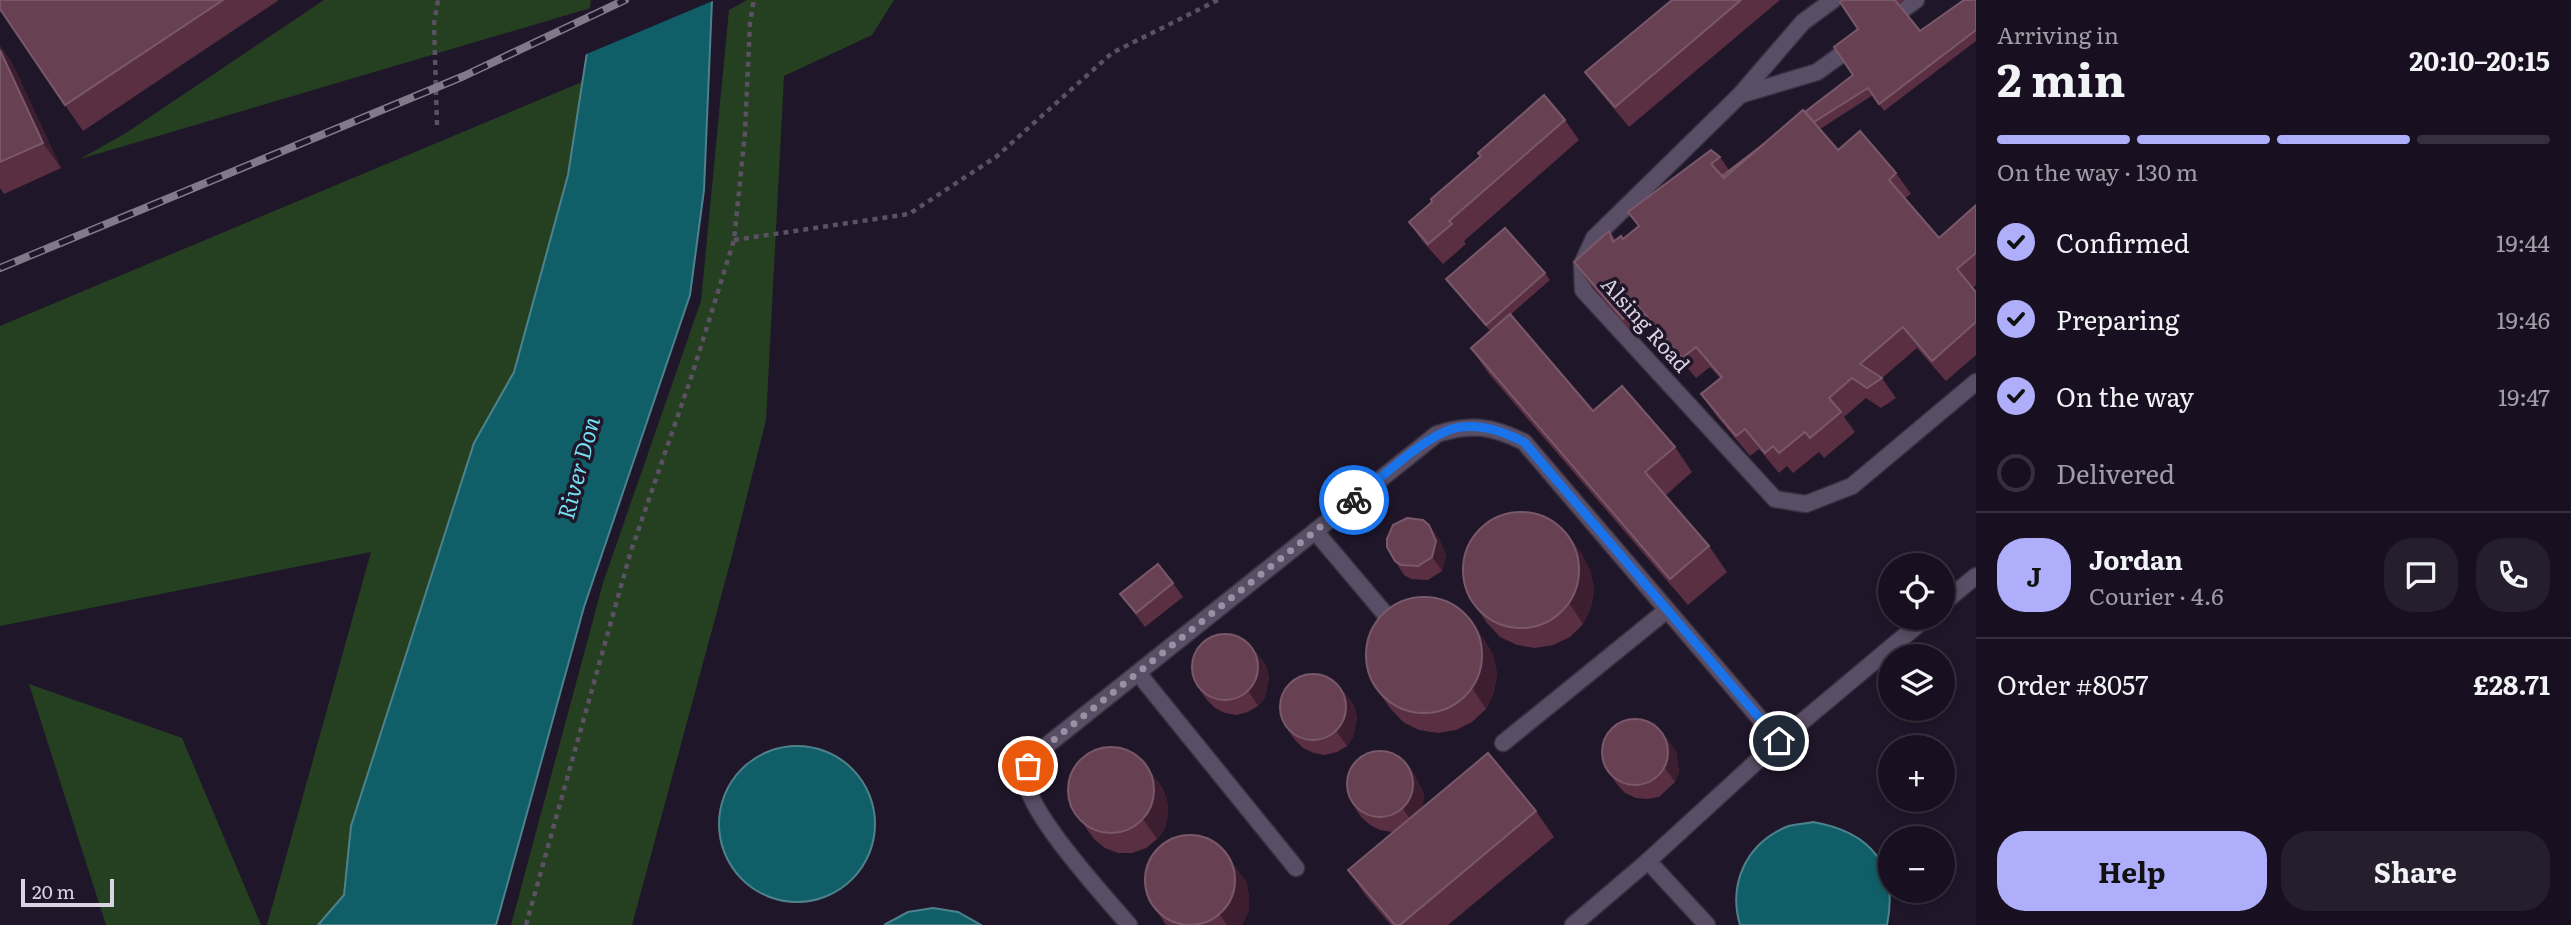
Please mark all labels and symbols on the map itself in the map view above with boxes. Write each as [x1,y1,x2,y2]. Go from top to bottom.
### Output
street label: Alsing Road [1595,268,1699,378]
water label: River Don [547,412,607,523]
courier [1319,465,1389,535]
pin [1749,711,1809,771]
pin [998,736,1058,796]
scale bar [21,876,114,908]

